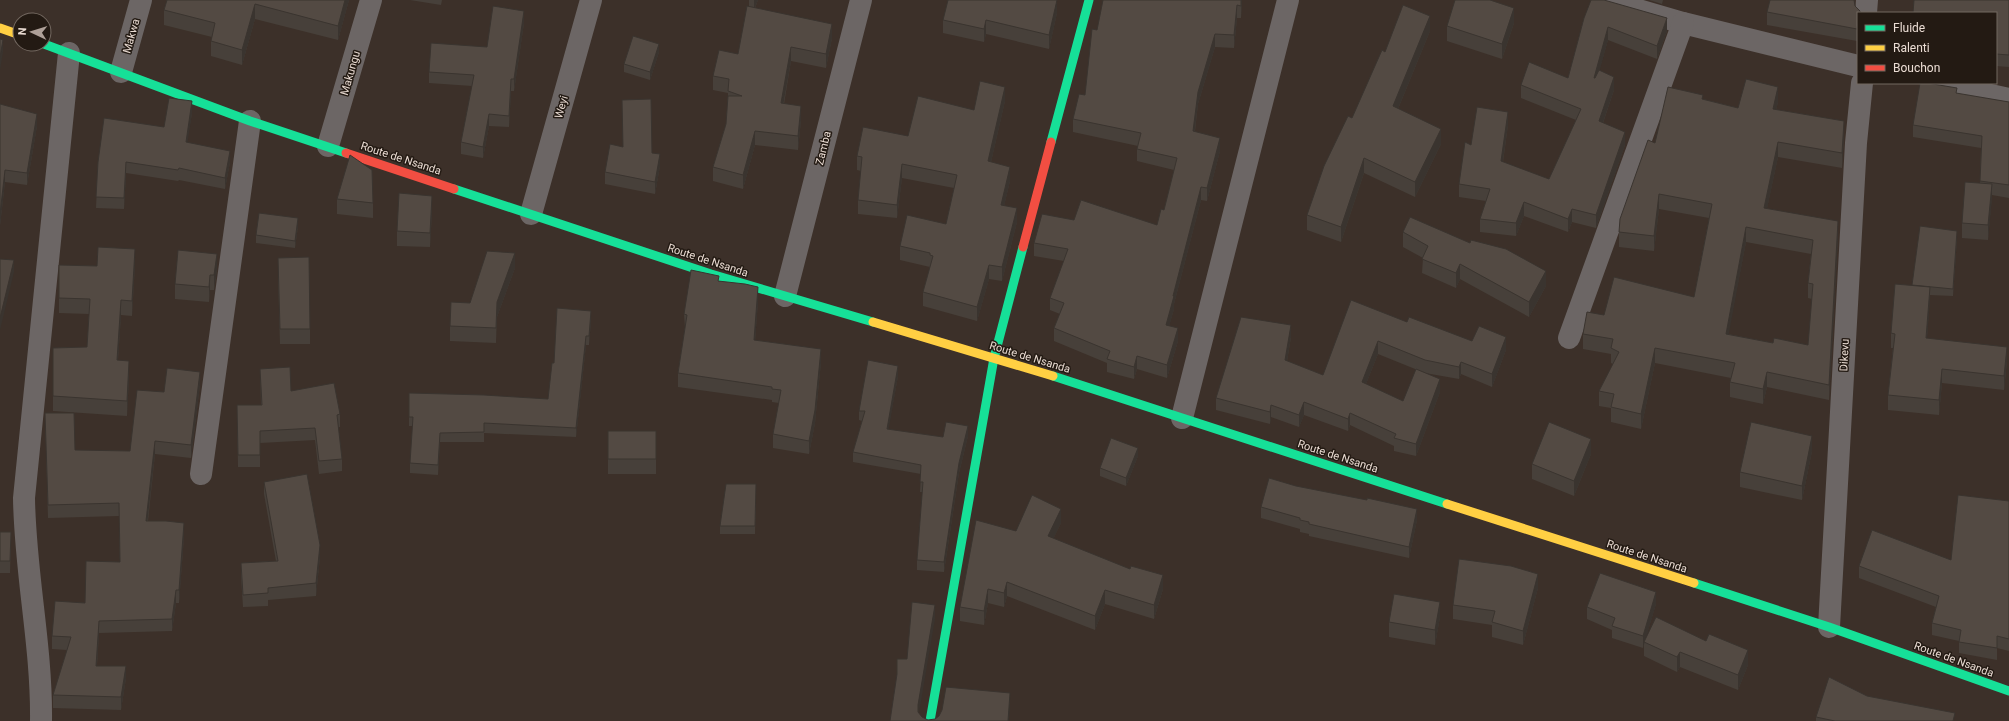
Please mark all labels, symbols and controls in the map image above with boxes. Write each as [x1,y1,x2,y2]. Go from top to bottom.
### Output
north arrow [12,12,52,52]
legend [1857,12,1997,84]
street label: Makwa [120,17,143,55]
text: Fluide [1893,21,1925,35]
text: N [16,27,29,36]
text: Ralenti [1893,41,1930,55]
street label: Makungu [338,49,363,97]
text: Bouchon [1893,61,1940,75]
street label: Weyi [552,94,571,120]
street label: Zamba [813,130,834,166]
street label: Route de Nsanda [359,139,443,178]
street label: Route de Nsanda [666,241,750,280]
street label: Dikevu [1837,338,1852,372]
street label: Route de Nsanda [988,339,1072,376]
street label: Route de Nsanda [1296,437,1380,476]
street label: Route de Nsanda [1605,537,1689,576]
street label: Route de Nsanda [1912,639,1995,680]

